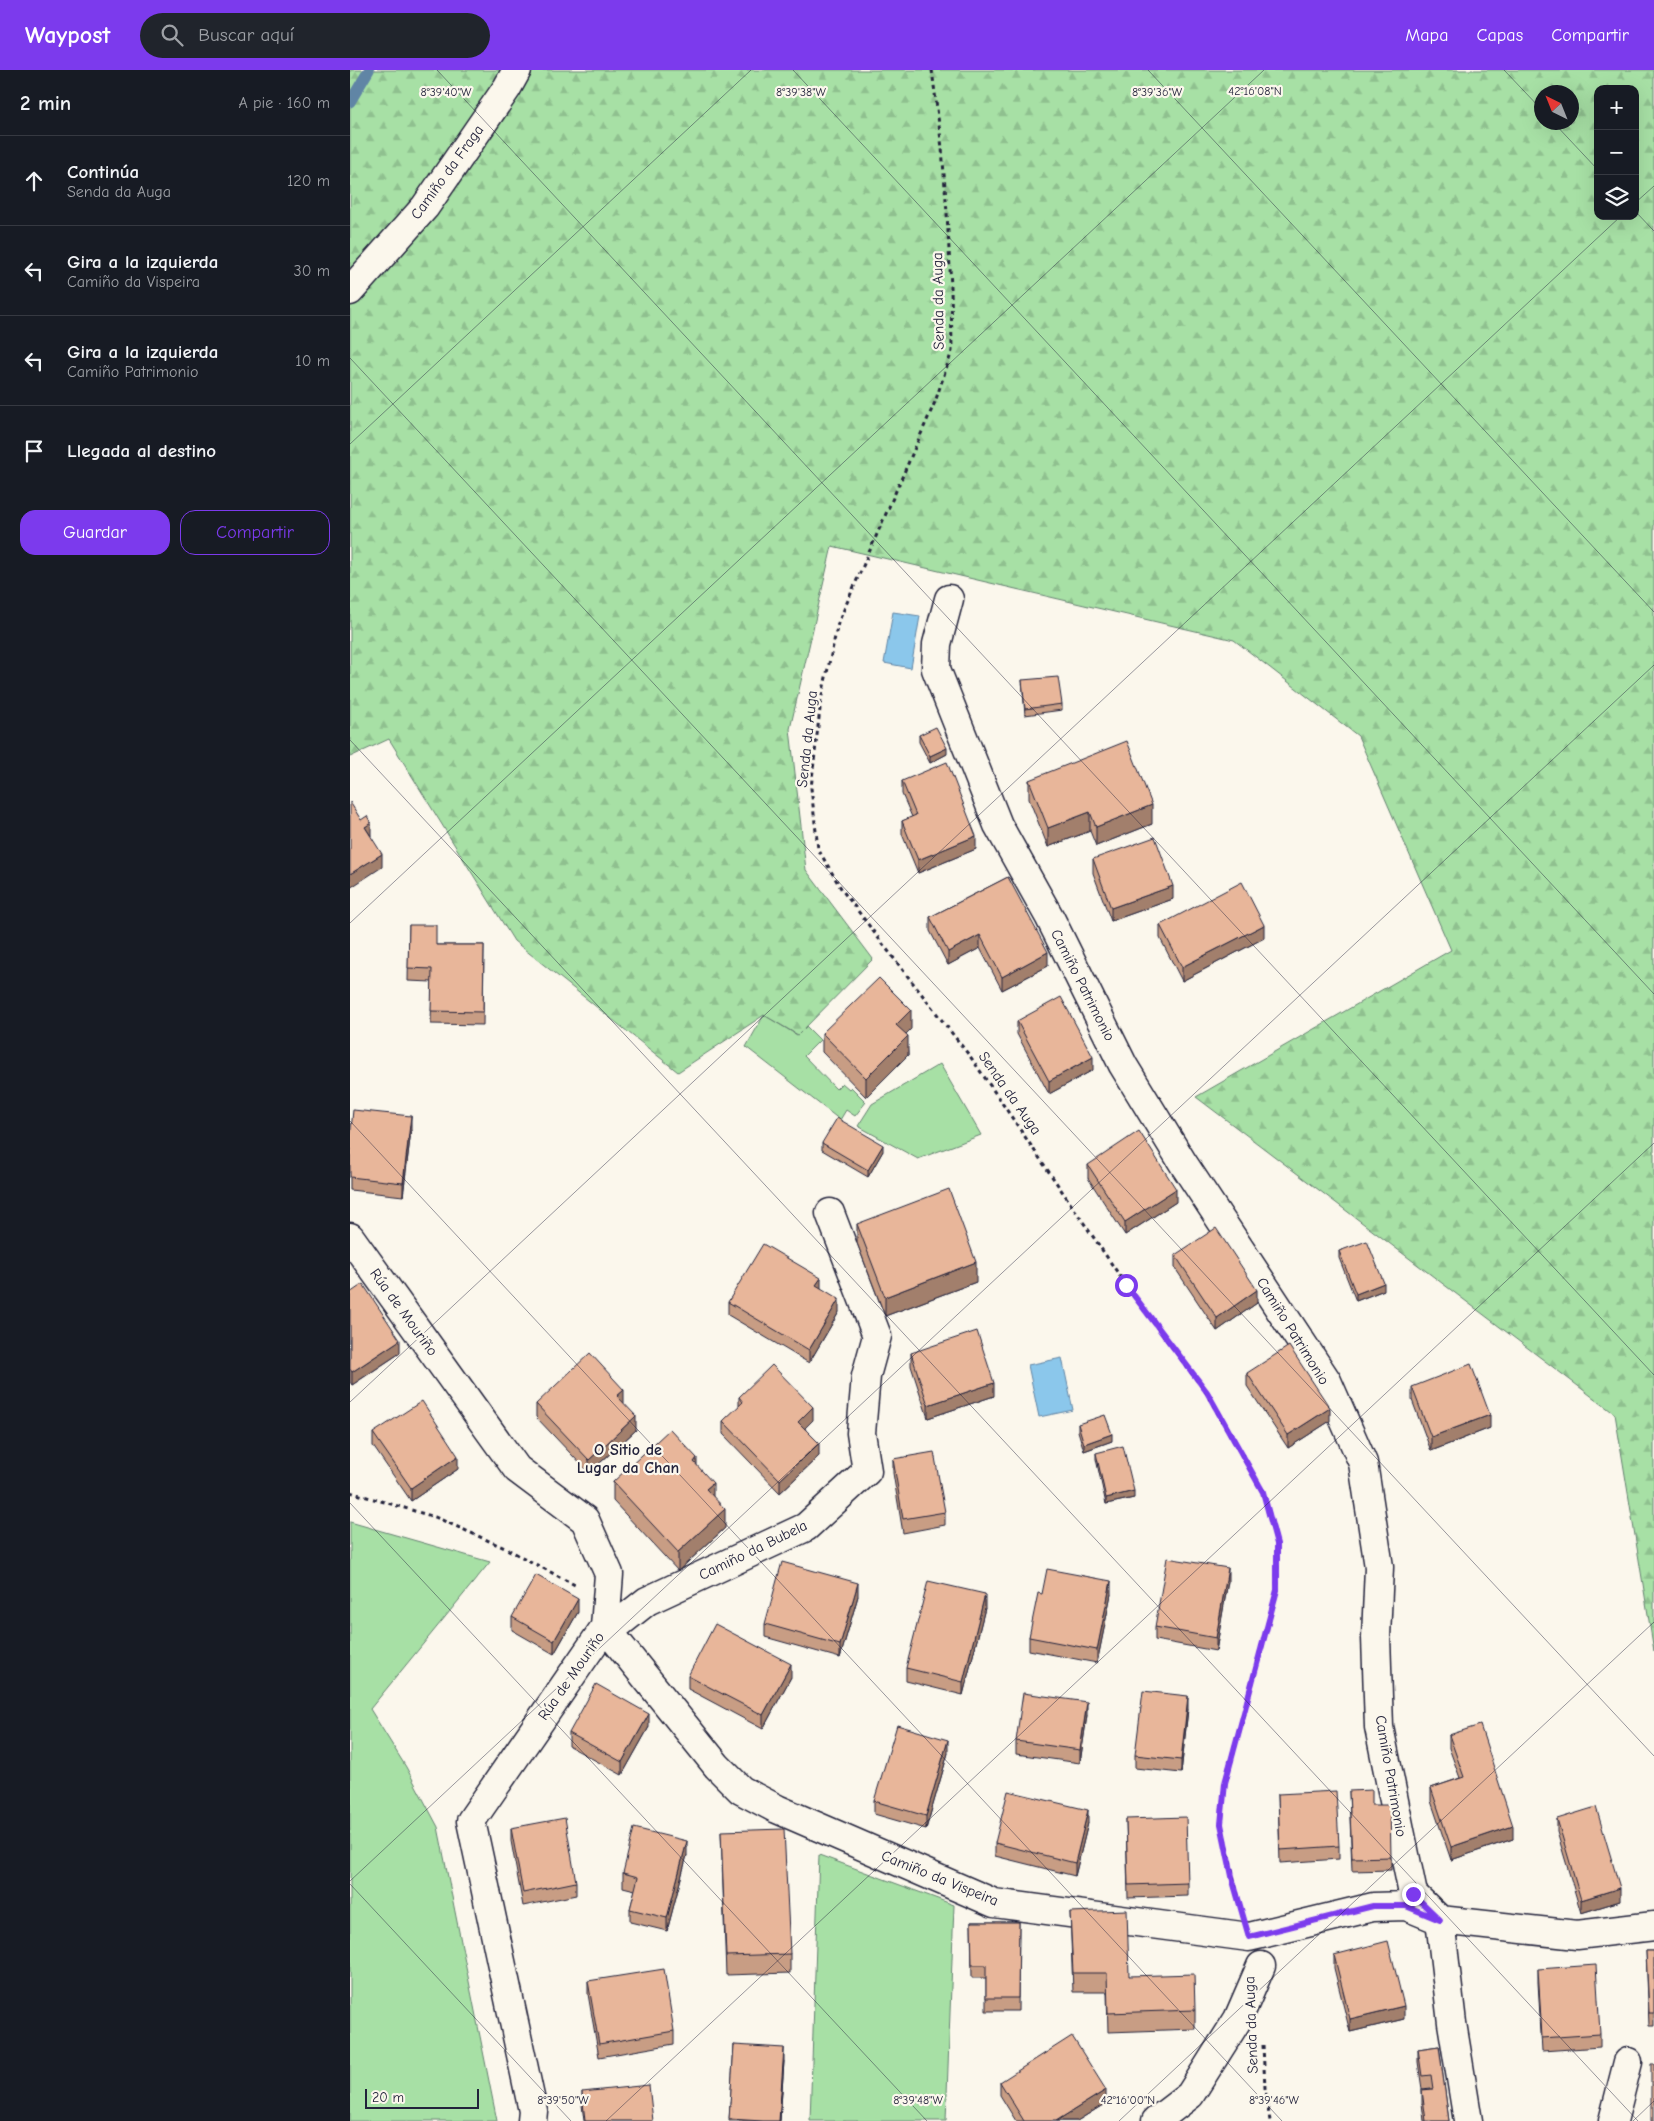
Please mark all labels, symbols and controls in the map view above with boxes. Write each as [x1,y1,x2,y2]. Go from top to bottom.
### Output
search box [140,13,490,58]
text: Waypost [25,21,110,49]
icon: search [158,21,186,49]
text: Buscar aquí [198,24,294,46]
text: Mapa [1405,25,1448,46]
text: Capas [1476,25,1523,46]
text: Compartir [1551,25,1629,46]
text: 42°16'08"N [1228,84,1282,98]
text: 8°39'40"W [421,85,472,99]
text: 8°39'38"W [776,85,827,99]
text: 8°39'36"W [1132,85,1183,99]
north arrow [1534,85,1579,130]
map controls [1594,85,1639,220]
button: + [1594,85,1639,130]
text: 2 min [20,91,71,115]
text: A pie · 160 m [238,94,330,112]
street label: Camiño da Fraga [407,121,487,223]
button: − [1594,130,1639,175]
text: Continúa [67,161,139,183]
icon: ahead [20,167,48,195]
text: 120 m [287,172,330,190]
button: layers [1594,175,1639,220]
text: Senda da Auga [67,183,171,201]
text: Gira a la izquierda [67,251,218,273]
street label: Senda da Auga [928,252,948,350]
icon: left [20,257,48,285]
text: 30 m [294,262,330,280]
text: Camiño da Vispeira [67,273,200,291]
text: Gira a la izquierda [67,341,218,363]
icon: left [20,347,48,375]
text: 10 m [295,352,330,370]
text: Camiño Patrimonio [67,363,198,381]
icon: arrive [20,437,48,465]
text: Llegada al destino [67,440,216,462]
button: Guardar [20,510,170,555]
button: Compartir [180,510,330,555]
street label: Senda da Auga [793,690,821,788]
street label: Camiño Patrimonio [1047,926,1119,1044]
street label: Senda da Auga [975,1048,1045,1138]
street label: Rúa de Mouriño [366,1265,442,1359]
route start [1115,1274,1138,1297]
street label: Camiño Patrimonio [1253,1274,1333,1388]
district label: O Sitio de Lugar da Chan [577,1441,679,1477]
street label: Camiño da Bubela [696,1516,810,1584]
street label: Rúa de Mouriño [534,1628,608,1724]
street label: Camiño Patrimonio [1371,1714,1411,1838]
street label: Camiño da Vispeira [879,1846,1001,1910]
route end [1402,1883,1425,1906]
street label: Senda da Auga [1240,1976,1262,2074]
scale bar [365,2086,479,2109]
text: 20 m [372,2089,404,2106]
text: 8°39'50"W [537,2093,589,2107]
text: 8°39'48"W [893,2093,943,2107]
text: 42°16'00"N [1101,2093,1155,2107]
text: 8°39'46"W [1249,2093,1300,2107]

